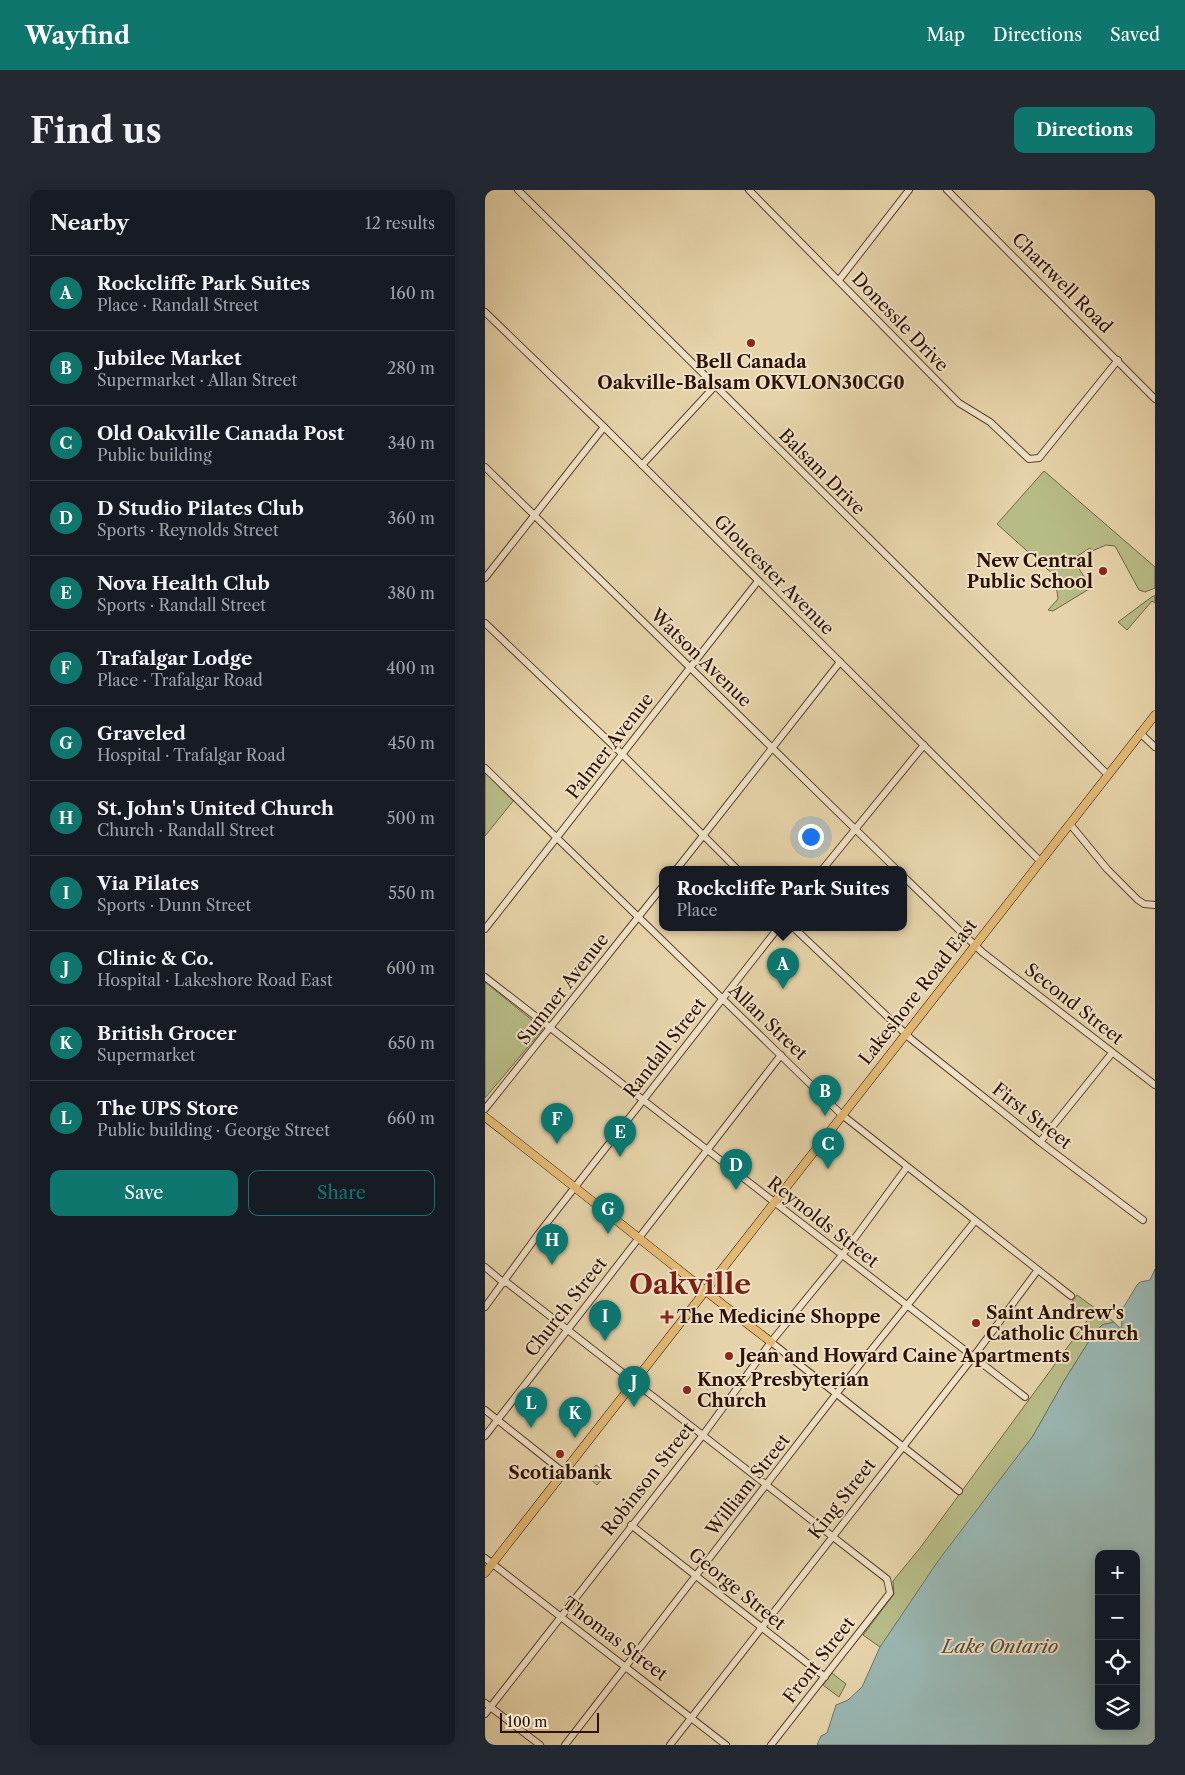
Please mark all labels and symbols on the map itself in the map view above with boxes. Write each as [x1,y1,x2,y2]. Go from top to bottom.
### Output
street label: Chartwell Road [1007,228,1117,338]
street label: Donessle Drive [847,268,953,376]
marker: Bell Canada Oakville-Balsam OKVLON30CG0 [745,337,757,349]
place label: Bell Canada Oakville-Balsam OKVLON30CG0 [597,351,905,394]
street label: Balsam Drive [774,424,870,520]
street label: Gloucester Avenue [709,510,839,640]
place label: New Central Public School [967,550,1093,593]
marker: New Central Public School [1097,565,1109,577]
street label: Watson Avenue [645,603,756,712]
street label: Palmer Avenue [562,689,658,803]
your location [798,824,824,850]
street label: Lakeshore Road East [854,914,982,1069]
street label: Sumner Avenue [513,929,613,1049]
pin: A [767,948,799,989]
street label: Second Street [1020,959,1128,1050]
street label: Allan Street [723,978,812,1065]
street label: Randall Street [619,993,711,1102]
pin: B [809,1075,841,1116]
street label: First Street [988,1078,1077,1154]
pin: F [541,1103,573,1144]
pin: E [604,1116,636,1157]
pin: C [812,1128,844,1169]
pin: D [720,1149,752,1190]
street label: Reynolds Street [763,1172,883,1273]
pin: G [592,1193,624,1234]
pin: H [536,1224,568,1265]
street label: Church Street [520,1252,612,1361]
district label: Oakville [629,1267,751,1301]
pin: I [589,1300,621,1341]
place label: Saint Andrew's Catholic Church [986,1302,1139,1345]
place label: The Medicine Shoppe [677,1306,881,1328]
marker: The Medicine Shoppe [661,1311,673,1323]
marker: Saint Andrew's Catholic Church [970,1317,982,1329]
place label: Jean and Howard Caine Apartments [736,1345,1070,1367]
marker: Jean and Howard Caine Apartments [723,1350,735,1362]
pin: J [618,1366,650,1407]
place label: Knox Presbyterian Church [697,1369,870,1412]
marker: Knox Presbyterian Church [681,1384,693,1396]
pin: L [515,1387,547,1428]
pin: K [559,1397,591,1438]
street label: Robinson Street [597,1418,699,1540]
street label: William Street [701,1429,795,1541]
marker: Scotiabank [554,1448,566,1460]
street label: King Street [804,1454,881,1544]
place label: Scotiabank [508,1462,613,1484]
street label: George Street [684,1543,790,1635]
street label: Thomas Street [558,1592,672,1686]
street label: Front Street [778,1612,860,1708]
water label: Lake Ontario [940,1635,1058,1658]
scale bar [500,1710,599,1733]

